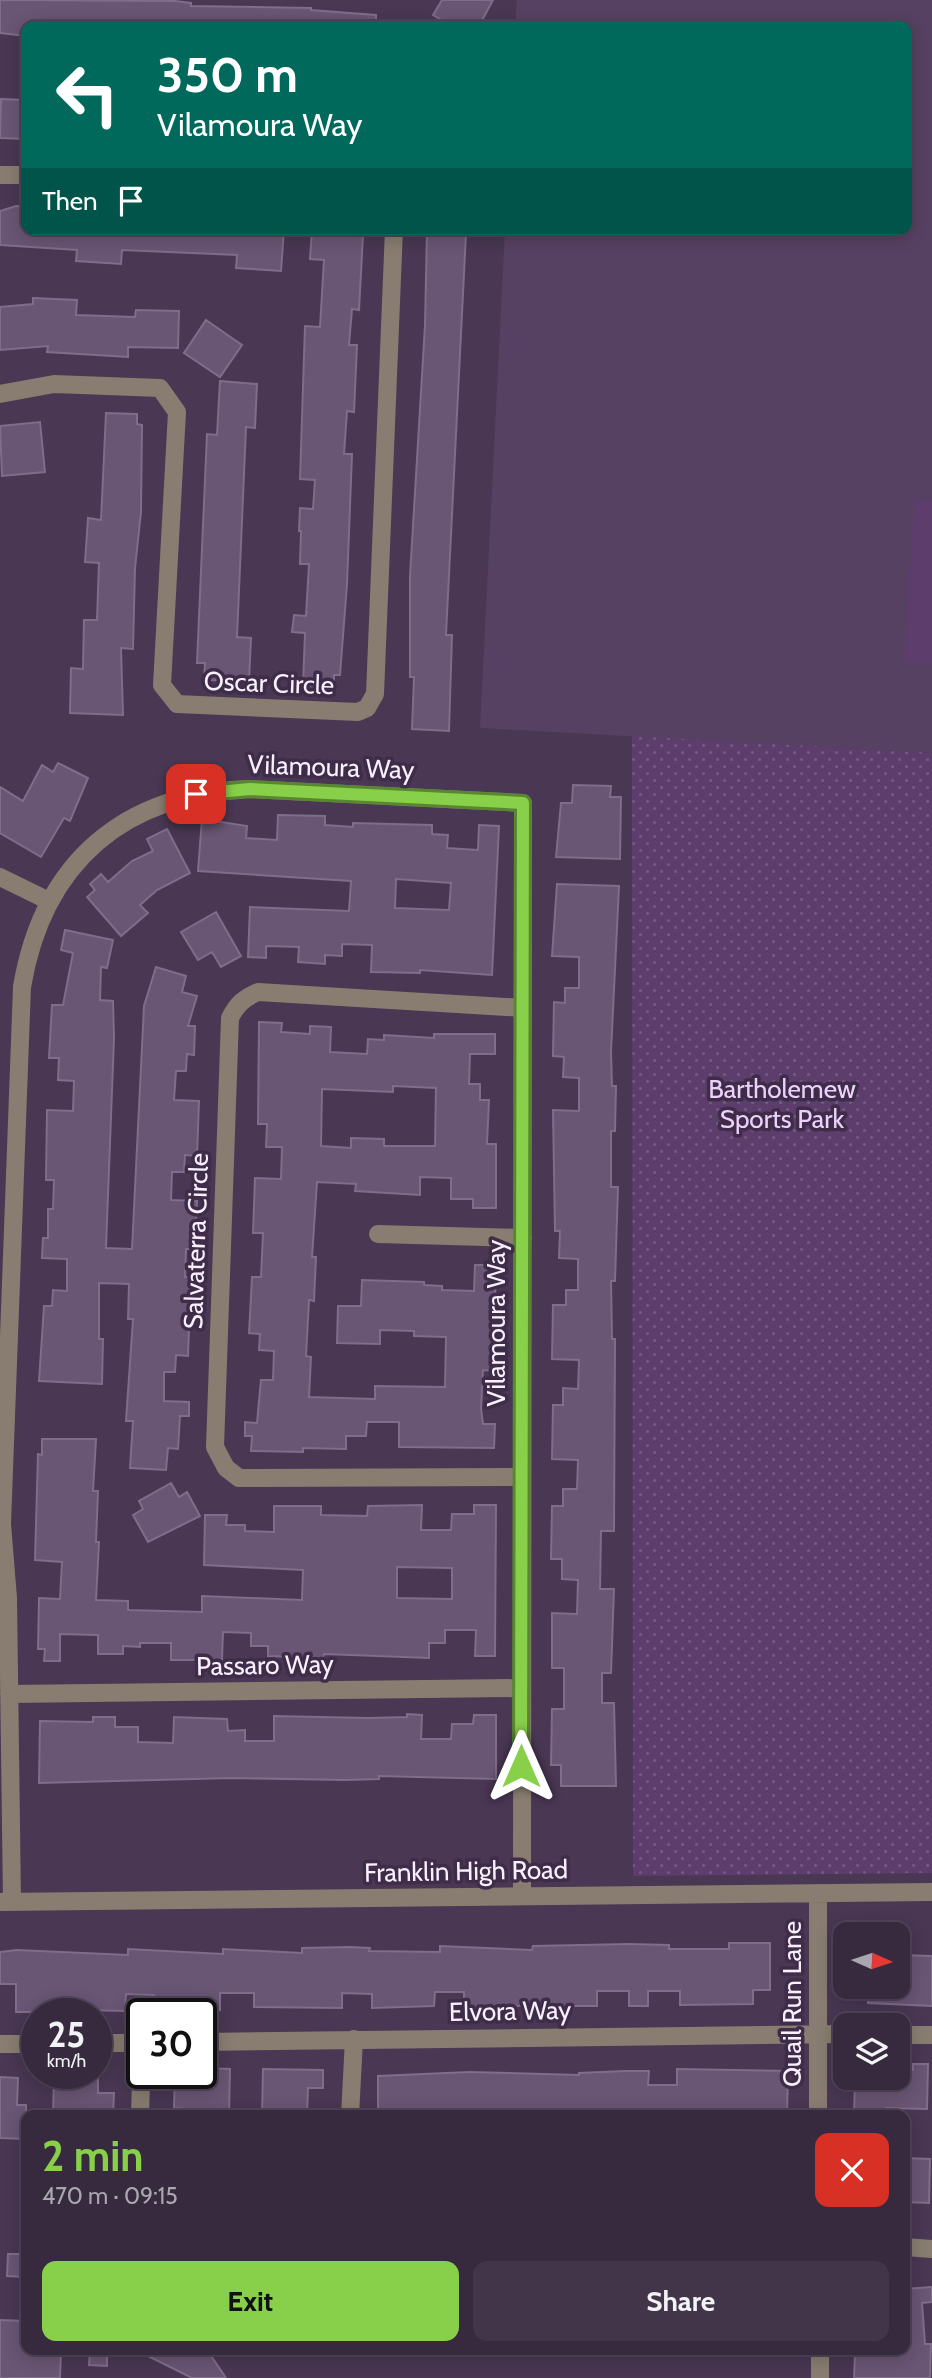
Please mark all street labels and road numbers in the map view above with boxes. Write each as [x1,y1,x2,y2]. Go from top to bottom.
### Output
street label: Oscar Circle [203,665,335,701]
street label: Vilamoura Way [247,748,415,786]
street label: Salvaterra Circle [177,1152,215,1330]
street label: Vilamoura Way [480,1240,512,1406]
street label: Passaro Way [196,1648,334,1682]
street label: Franklin High Road [364,1853,568,1889]
street label: Quail Run Lane [776,1921,808,2087]
street label: Elvora Way [449,1994,571,2028]

